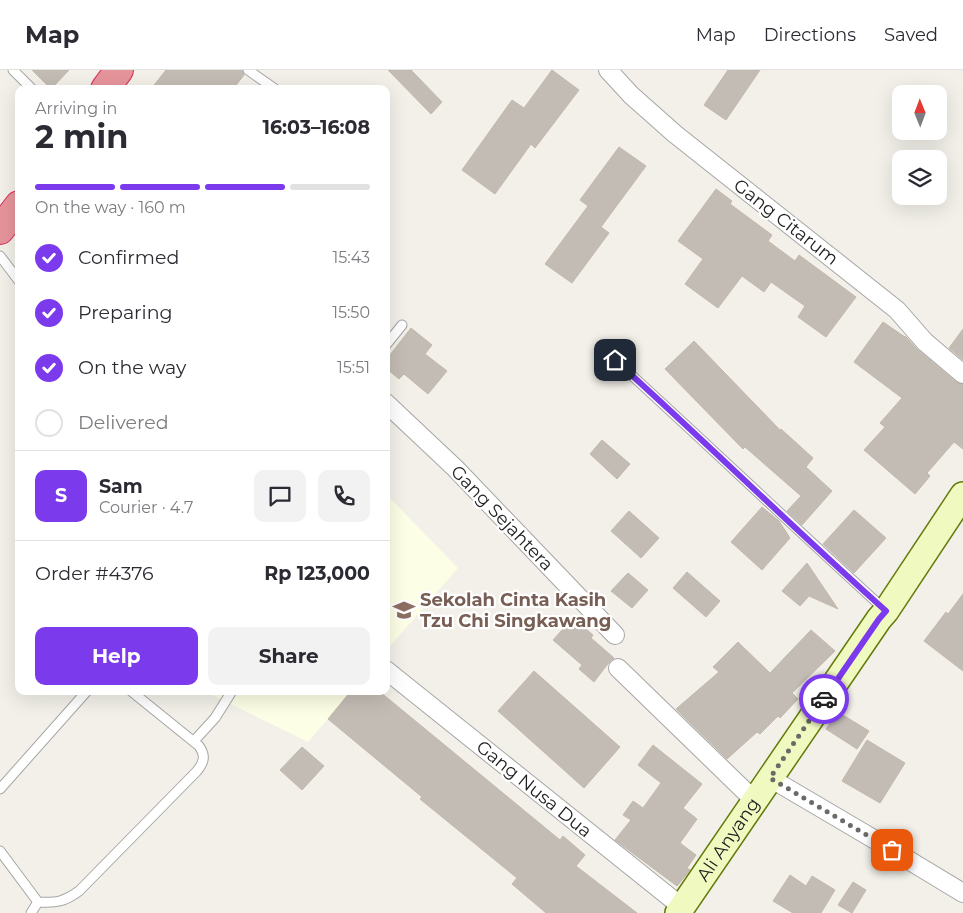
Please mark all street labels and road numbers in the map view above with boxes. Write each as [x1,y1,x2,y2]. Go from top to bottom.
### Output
street label: Gang Citarum [729,174,843,270]
street label: Gang Sejahtera [446,461,558,575]
street label: Gang Nusa Dua [472,736,596,842]
street label: Ali Anyang [692,793,765,886]

